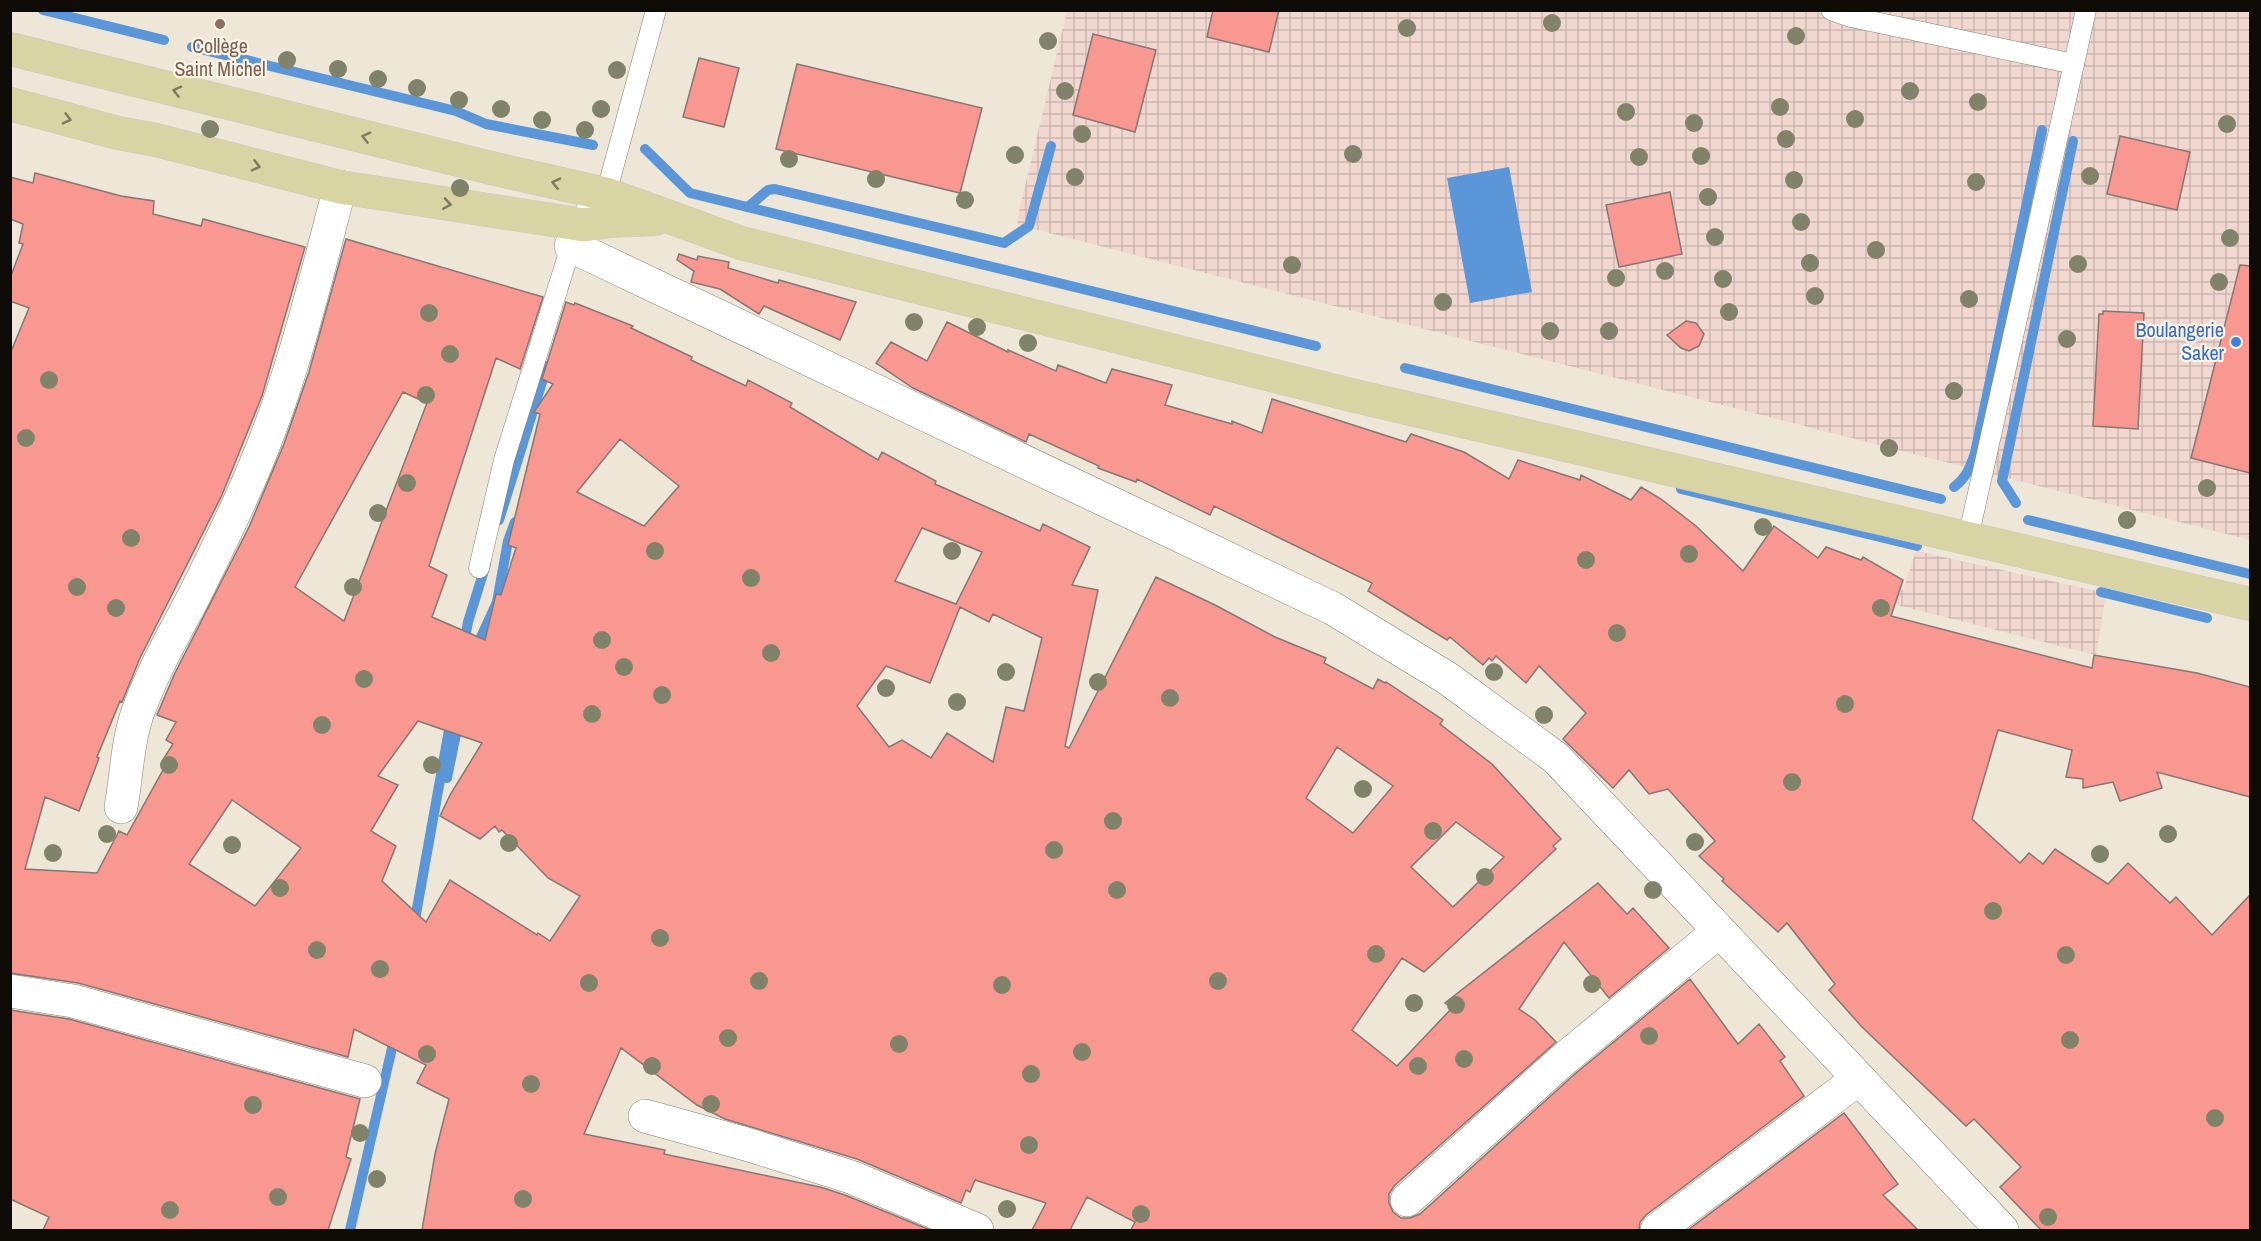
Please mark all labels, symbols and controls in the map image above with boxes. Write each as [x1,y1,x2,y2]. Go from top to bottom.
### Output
marker: Collège Saint Michel [213,17,227,31]
place label: Collège Saint Michel [174,32,266,82]
one-way arrow [172,85,182,98]
one-way arrow [62,112,72,125]
one-way arrow [361,132,371,145]
one-way arrow [251,158,261,171]
one-way arrow [551,177,561,190]
one-way arrow [443,197,452,209]
place label: Boulangerie Saker [2136,316,2225,366]
marker: Boulangerie Saker [2229,335,2243,349]

